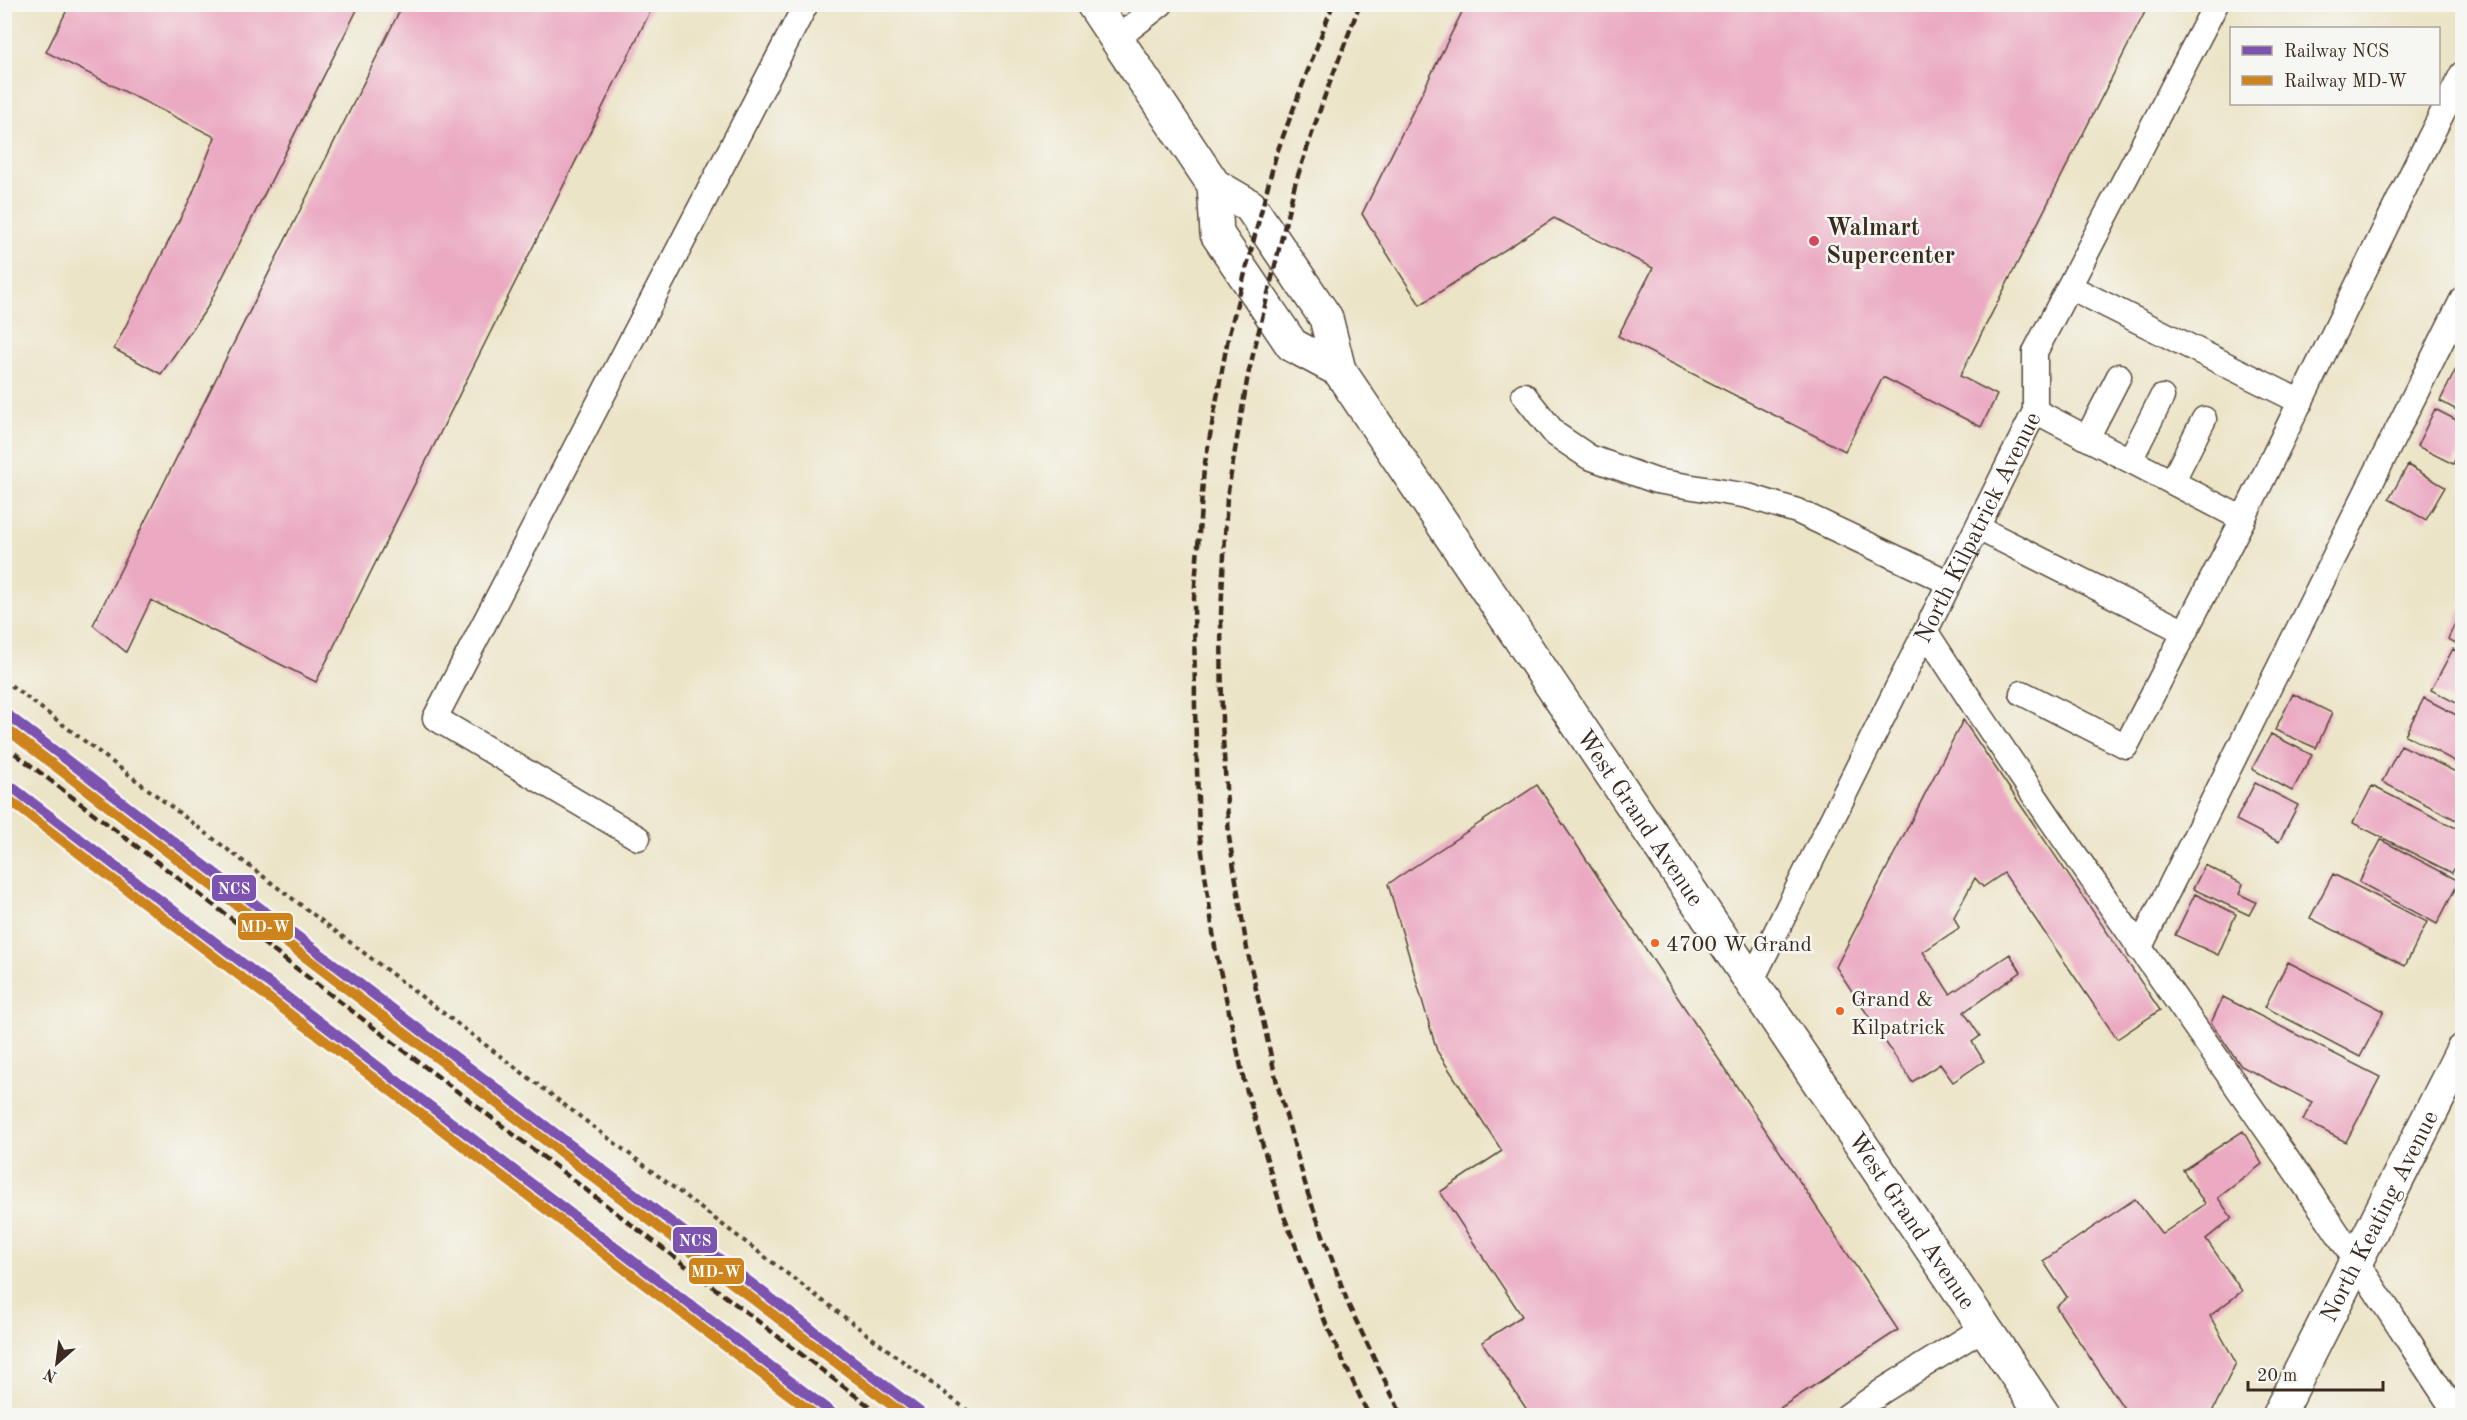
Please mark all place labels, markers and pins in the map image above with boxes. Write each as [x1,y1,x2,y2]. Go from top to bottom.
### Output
place label: Walmart Supercenter [1826,217,1955,269]
marker: Walmart Supercenter [1807,234,1821,248]
place label: 4700 W Grand [1666,934,1812,956]
marker: 4700 W Grand [1649,937,1661,949]
place label: Grand & Kilpatrick [1851,989,1945,1039]
marker: Grand & Kilpatrick [1834,1005,1846,1017]

